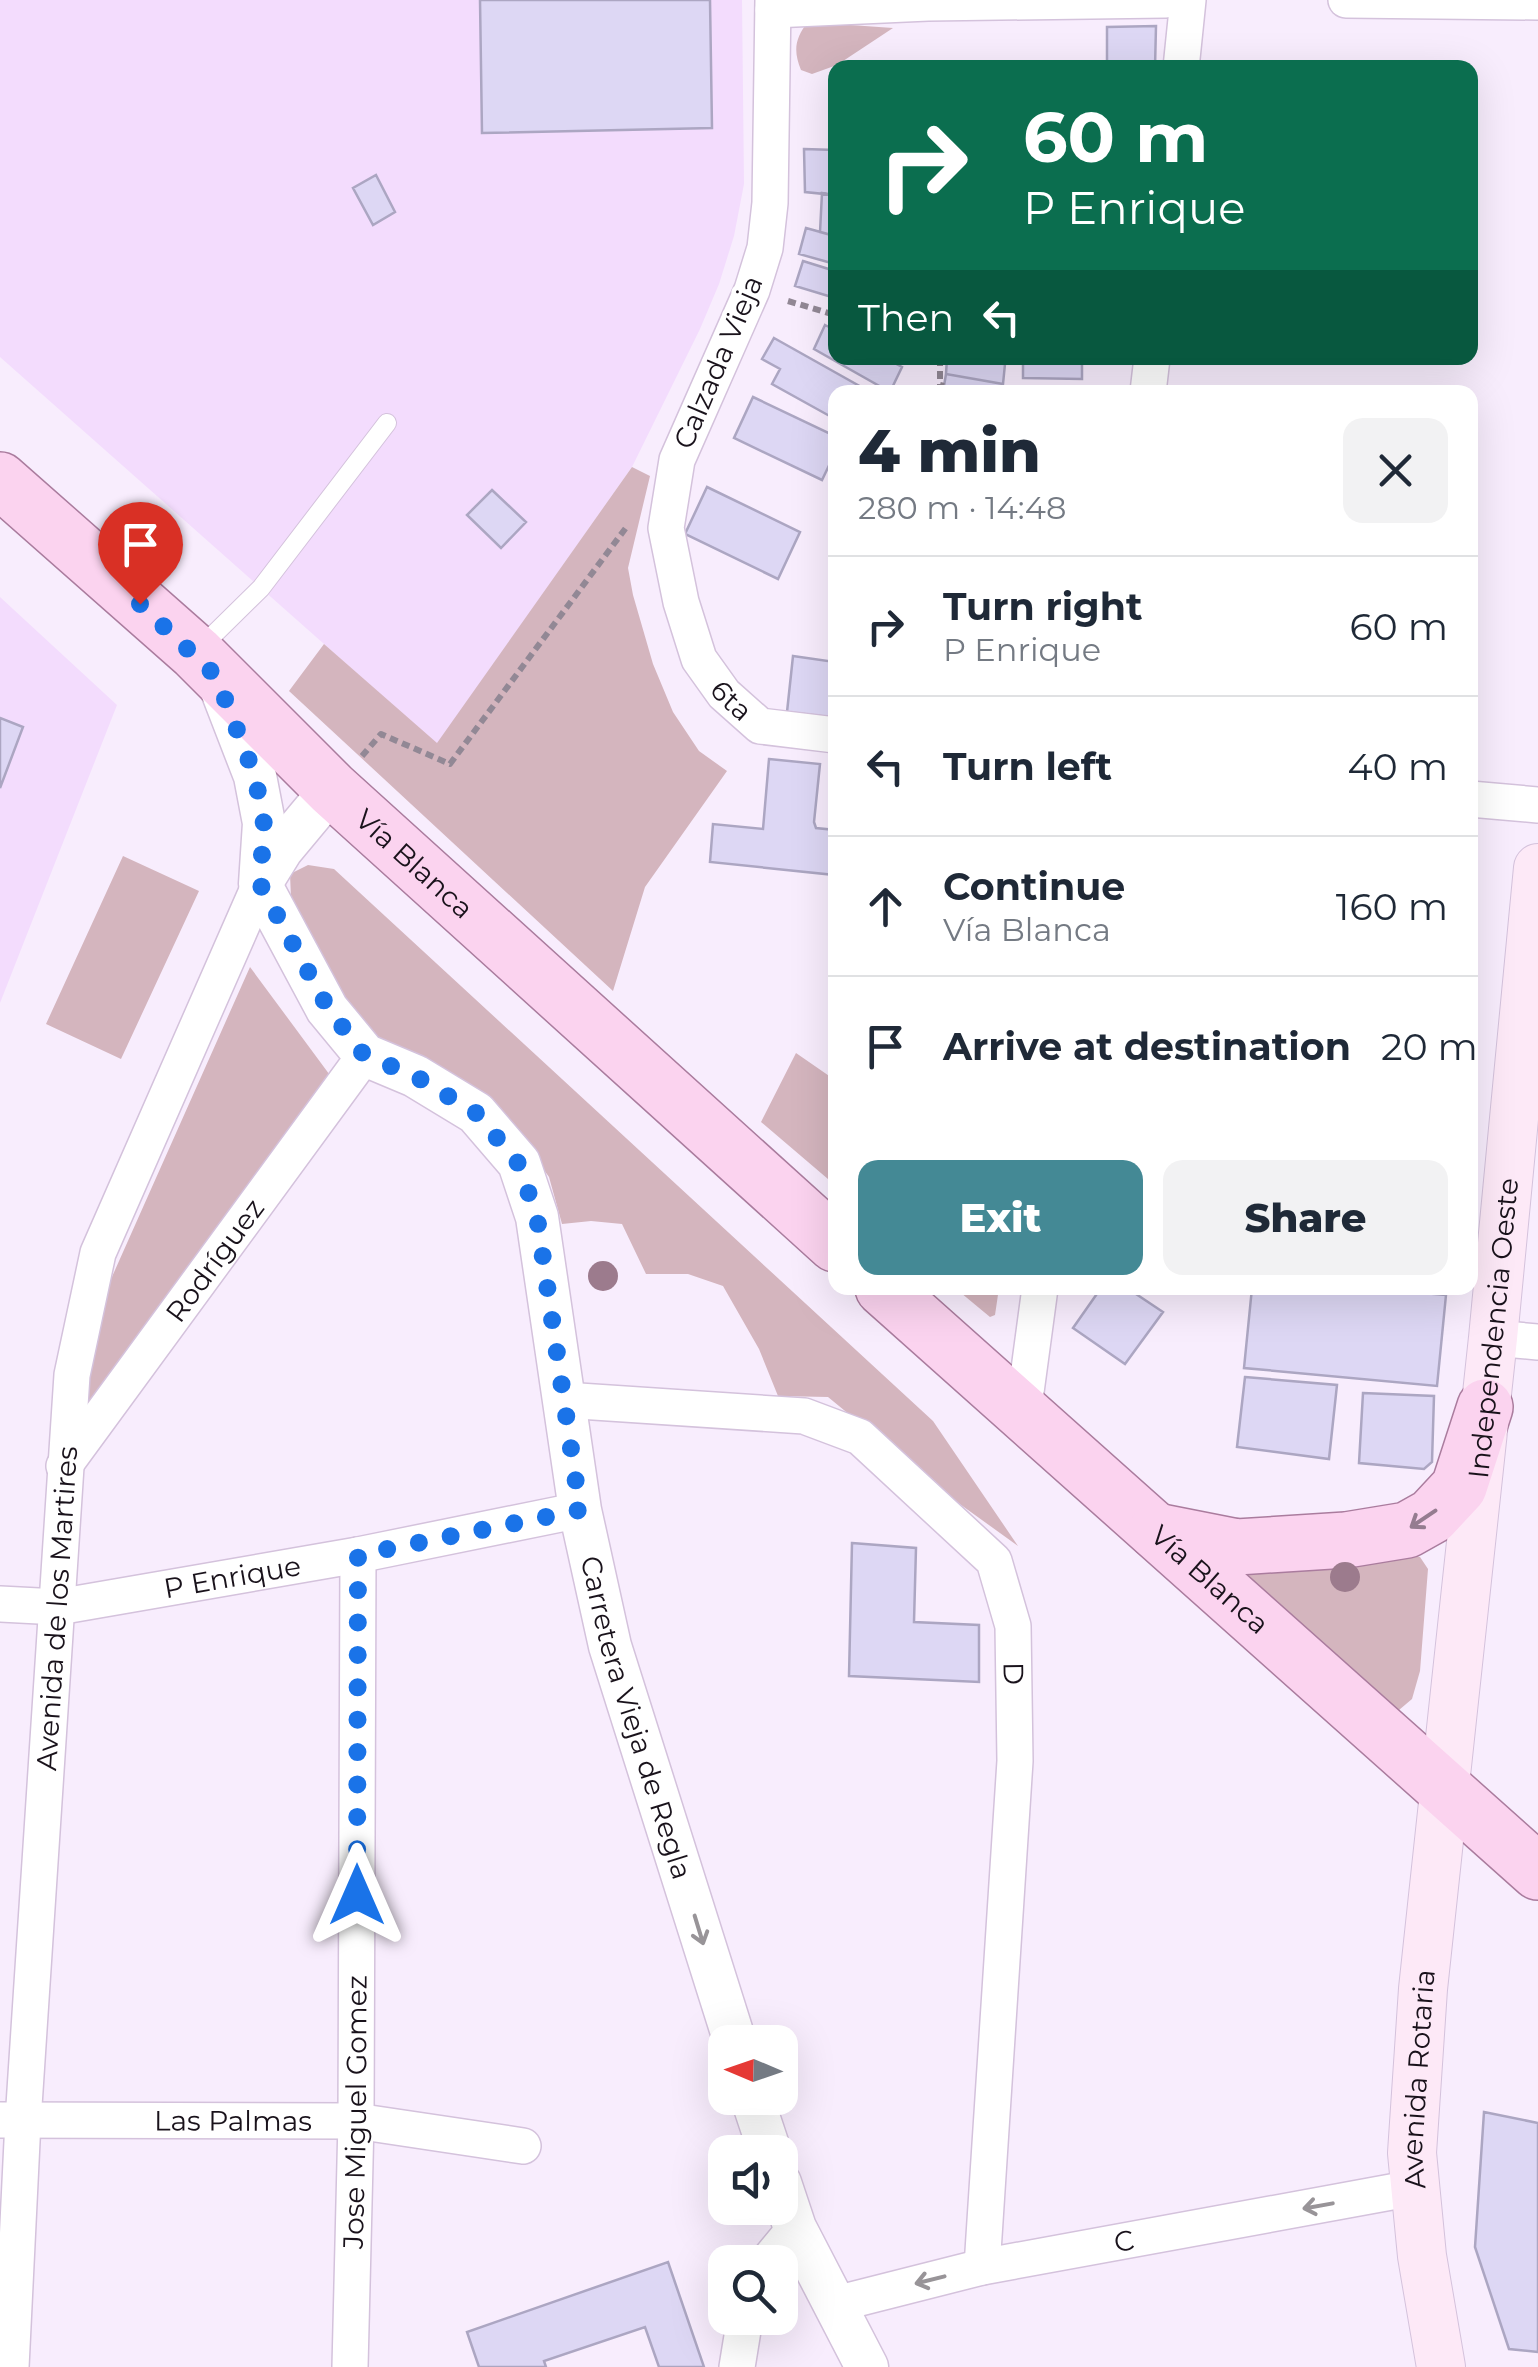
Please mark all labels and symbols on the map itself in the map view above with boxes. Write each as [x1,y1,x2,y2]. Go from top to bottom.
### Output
street label: Calzada Vieja [666,270,770,454]
pin [98,502,183,605]
street label: 6ta [703,674,759,728]
street label: Vía Blanca [349,802,480,926]
street label: Independencia Oeste [1461,1176,1525,1480]
street label: Rodríguez [158,1192,271,1329]
street label: Avenida de los Martires [29,1445,84,1772]
one-way arrow [1410,1509,1438,1530]
street label: Vía Blanca [1144,1518,1276,1641]
street label: P Enrique [161,1548,303,1605]
street label: Carretera Vieja de Regla [574,1553,700,1883]
street label: D [997,1662,1031,1685]
position arrow [305,1843,409,1947]
one-way arrow [691,1914,709,1945]
street label: Avenida Rotaria [1395,1967,1442,2191]
street label: Jose Miguel Gomez [336,1975,374,2250]
north arrow [708,2025,798,2115]
street label: Las Palmas [154,2103,312,2138]
one-way arrow [1302,2197,1334,2216]
street label: C [1111,2222,1137,2259]
one-way arrow [915,2272,946,2291]

